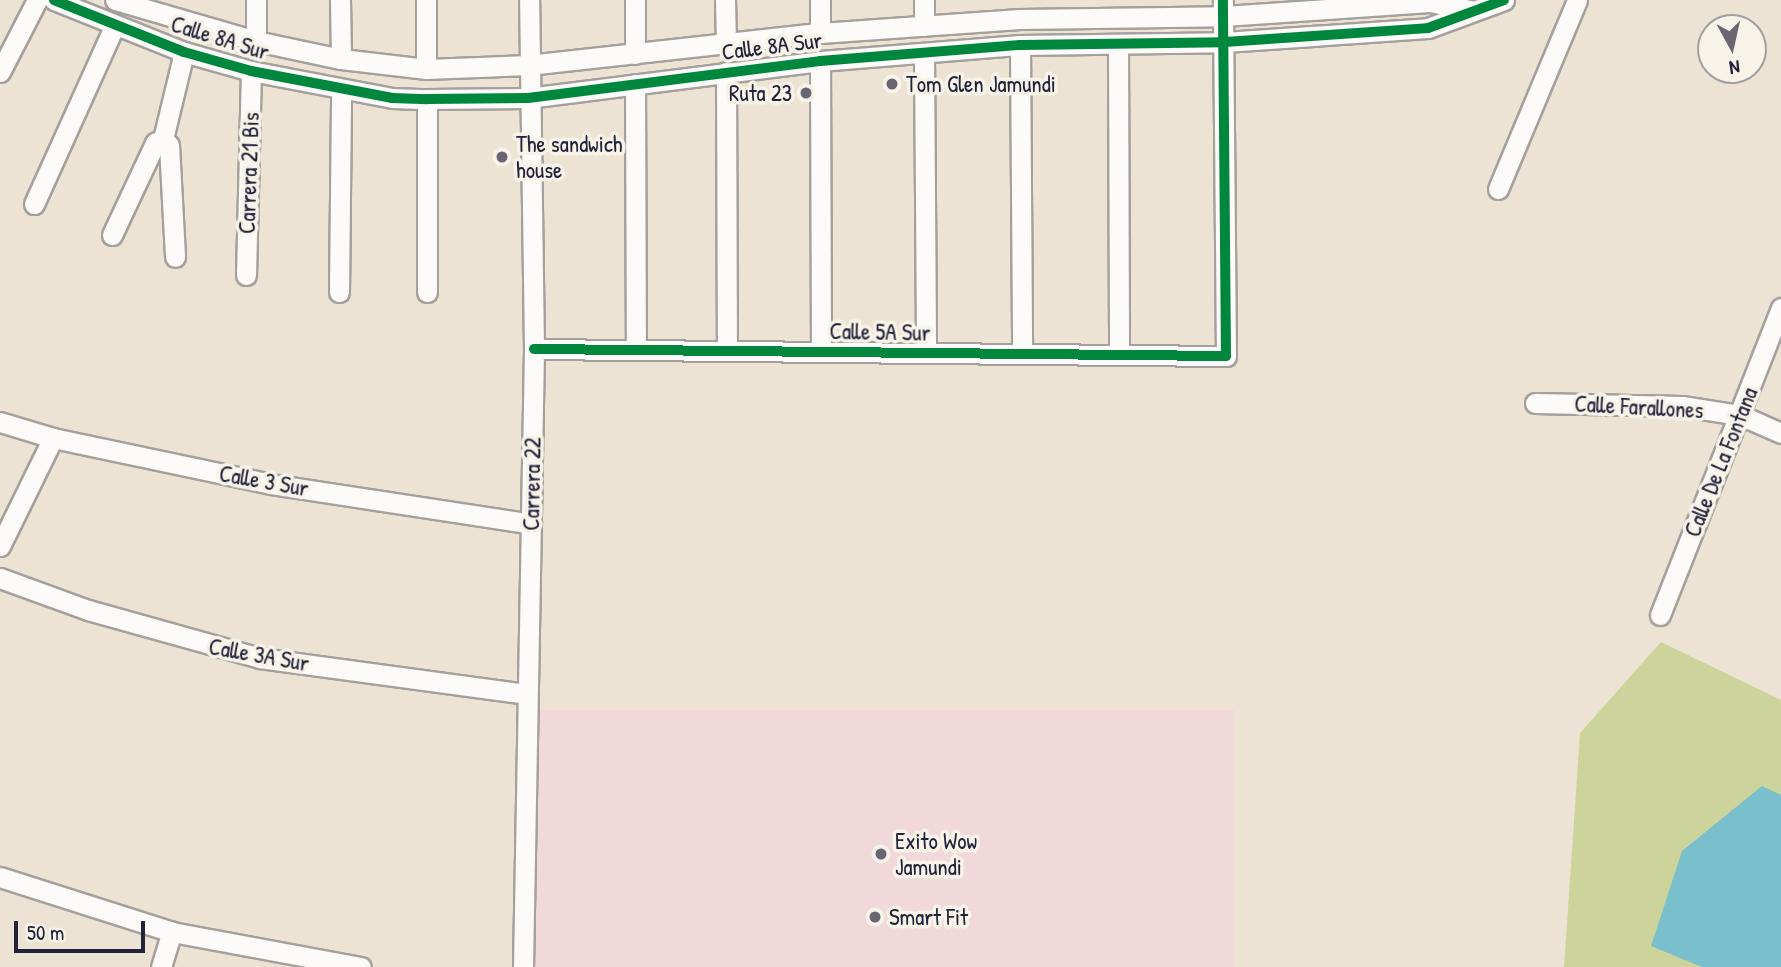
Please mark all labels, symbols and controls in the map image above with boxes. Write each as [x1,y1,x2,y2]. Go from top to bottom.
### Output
street label: Calle 8A Sur [168,10,272,66]
north arrow [1697,14,1767,84]
street label: Calle 8A Sur [720,26,824,66]
text: N [1728,54,1741,81]
place label: Tom Glen Jamundi [906,70,1056,98]
marker: Tom Glen Jamundi [884,76,900,92]
place label: Ruta 23 [729,79,792,107]
marker: Ruta 23 [798,85,814,101]
street label: Carrera 21 Bis [233,112,265,234]
place label: The sandwich house [516,130,622,184]
marker: The sandwich house [494,149,510,165]
street label: Calle 5A Sur [829,317,931,347]
street label: Calle De La Fontana [1678,383,1764,541]
street label: Calle Farallones [1574,390,1704,424]
street label: Carrera 22 [517,437,547,531]
street label: Calle 3 Sur [217,460,311,502]
street label: Calle 3A Sur [207,633,311,677]
place label: Exito Wow Jamundi [895,827,977,881]
marker: Exito Wow Jamundi [873,846,889,862]
place label: Smart Fit [889,903,968,931]
scale bar [18,908,149,952]
marker: Smart Fit [867,909,883,925]
text: 50 m [27,918,64,947]

